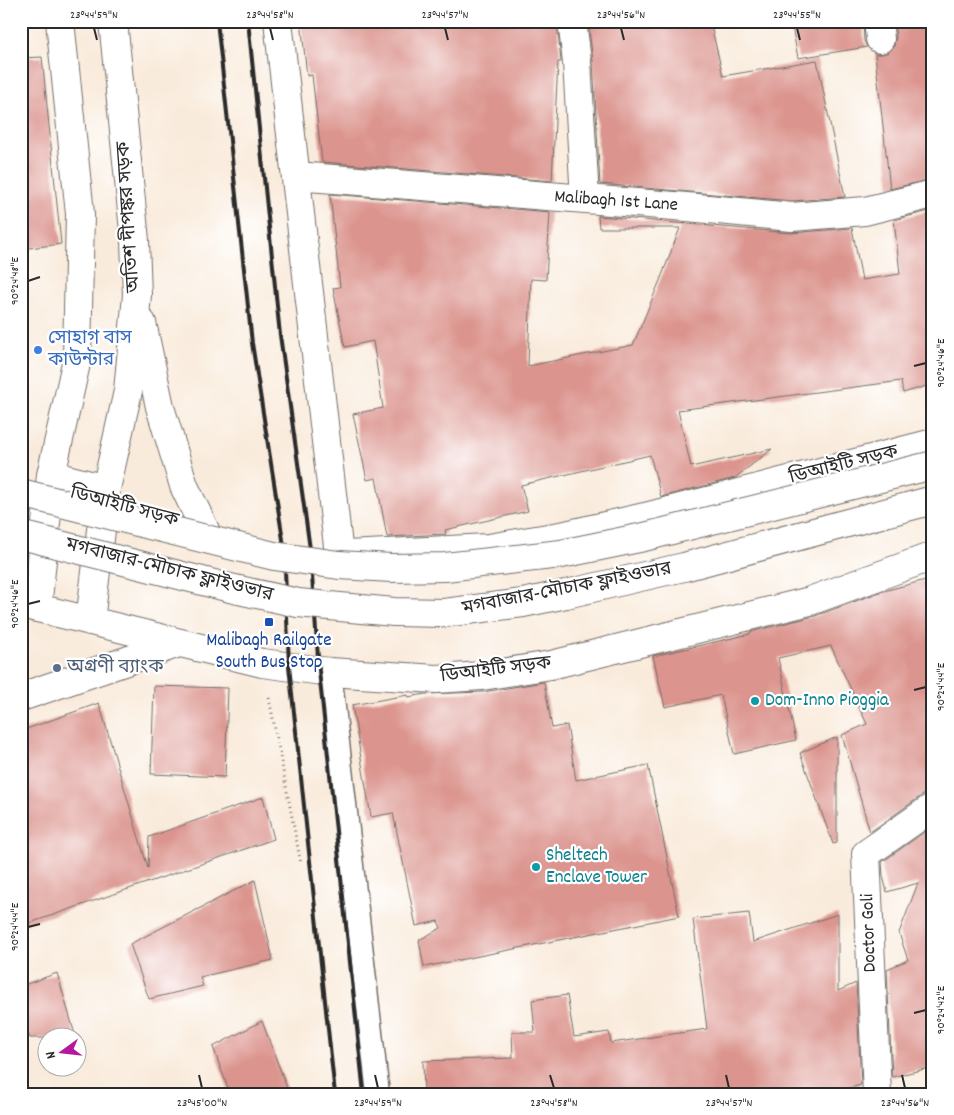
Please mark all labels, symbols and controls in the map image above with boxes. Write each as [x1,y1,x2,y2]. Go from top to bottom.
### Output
text: 23°44'59"N [70,7,118,24]
text: 23°44'58"N [246,7,294,24]
text: 23°44'57"N [421,7,469,24]
text: 23°44'56"N [597,7,645,24]
text: 23°44'55"N [773,7,821,24]
street label: অতিশ দীপঙ্কর সড়ক [110,140,149,295]
street label: Malibagh 1st Lane [553,184,679,220]
text: 90°24'48"E [7,256,24,305]
place label: সোহাগ বাস কাউন্টার [47,326,133,375]
text: 90°24'46"E [933,338,950,388]
marker: সোহাগ বাস কাউন্টার [32,344,44,356]
street label: ডিআইটি সড়ক [786,438,902,493]
street label: ডিআইটি সড়ক [66,479,182,536]
street label: মগবাজার-মৌচাক ফ্লাইওভার [61,531,276,610]
street label: মগবাজার-মৌচাক ফ্লাইওভার [459,555,675,624]
text: 90°24'46"E [7,579,24,629]
marker: Malibagh Railgate South Bus Stop [263,616,275,628]
place label: Malibagh Railgate South Bus Stop [206,628,332,677]
street label: ডিআইটি সড়ক [438,650,554,691]
place label: অগ্রণী ব্যাংক [66,654,164,682]
marker: অগ্রণী ব্যাংক [51,662,63,674]
text: 90°24'44"E [933,662,950,711]
place label: Dom-Inno Pioggia [765,688,890,715]
marker: Dom-Inno Pioggia [749,695,761,707]
place label: Sheltech Enclave Tower [546,843,647,892]
marker: Sheltech Enclave Tower [530,861,542,873]
street label: Doctor Goli [855,893,885,973]
text: 90°24'44"E [7,902,24,951]
text: 90°24'42"E [933,985,950,1034]
north arrow [38,1028,88,1078]
text: N [41,1049,62,1061]
text: 23°45'00"N [177,1095,227,1112]
text: 23°44'59"N [354,1095,402,1112]
text: 23°44'58"N [530,1095,578,1112]
text: 23°44'57"N [705,1095,753,1112]
text: 23°44'56"N [881,1095,929,1112]

